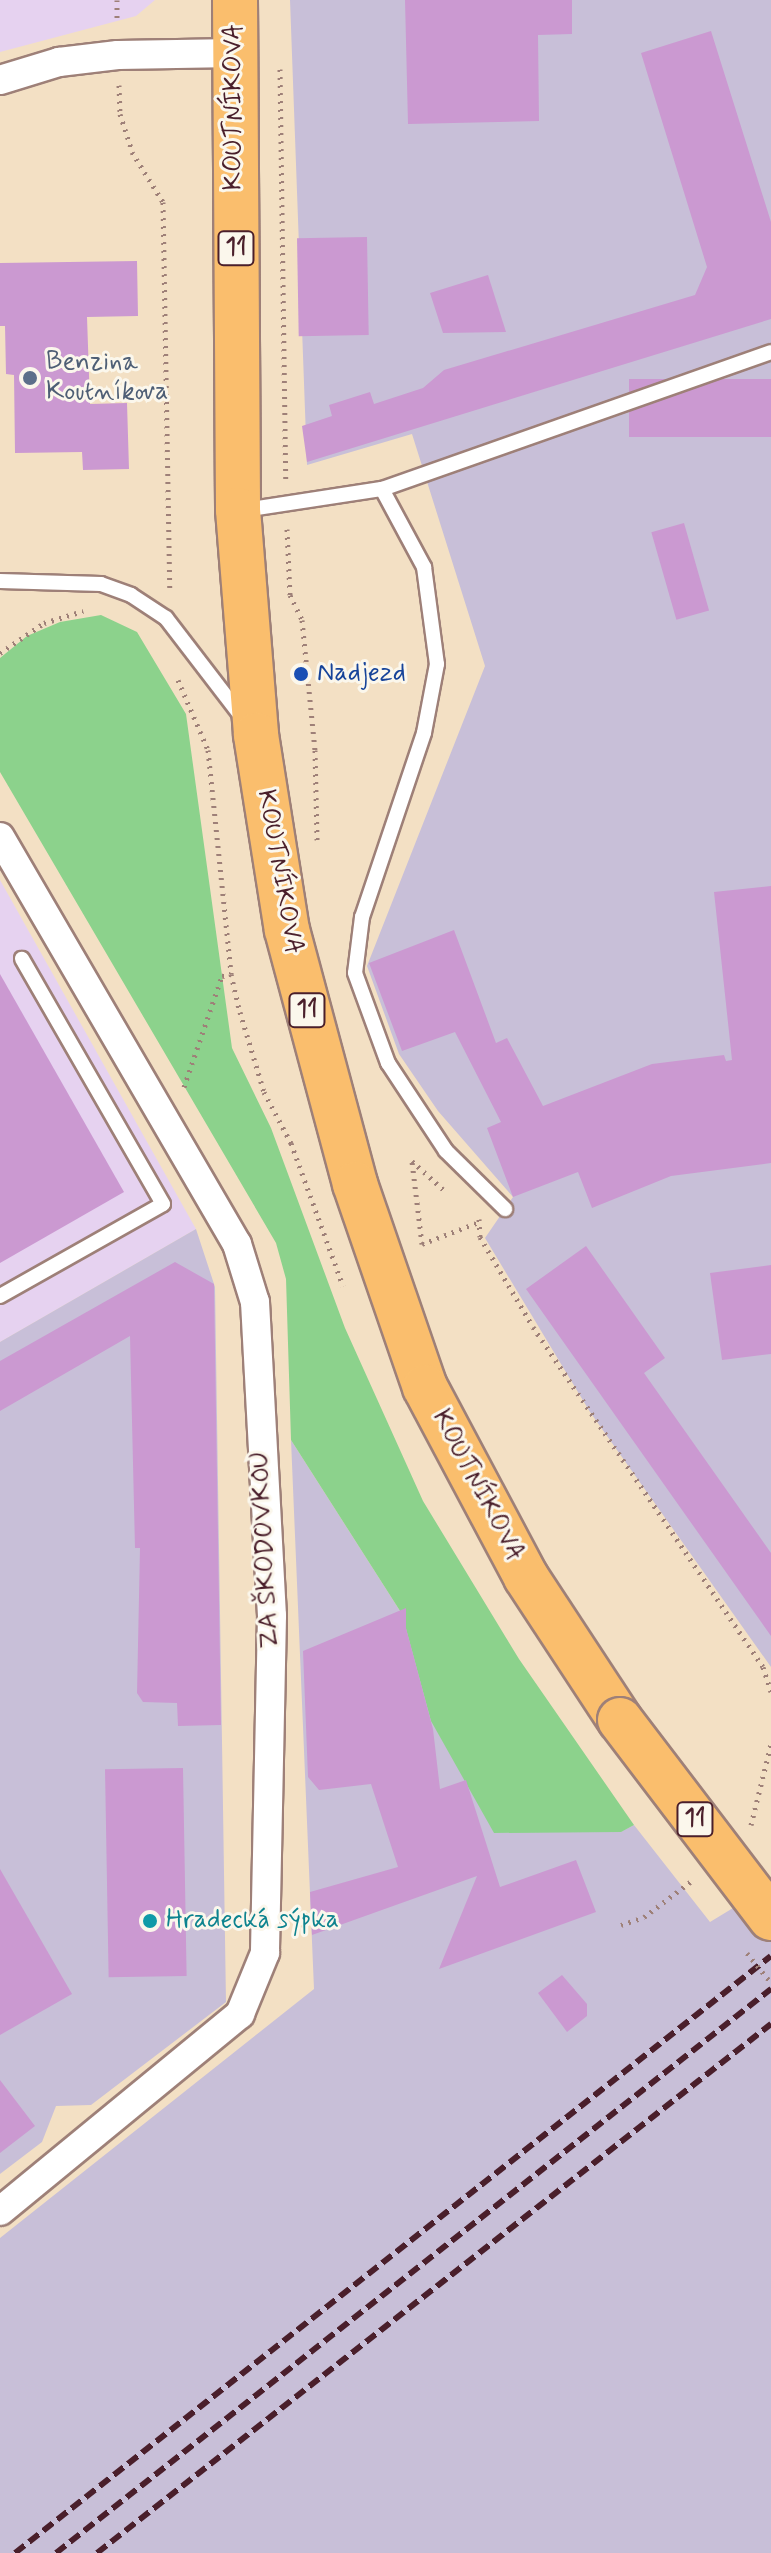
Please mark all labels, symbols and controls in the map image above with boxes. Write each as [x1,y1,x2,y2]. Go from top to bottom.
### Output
street label: KOUTNÍKOVA [219,24,251,190]
road number: 11 [216,228,256,268]
place label: Benzina Koutníkova [46,347,168,408]
marker: Benzina Koutníkova [21,369,39,387]
place label: Nadjezd [317,658,406,690]
marker: Nadjezd [292,665,310,683]
street label: KOUTNÍKOVA [249,787,309,957]
road number: 11 [287,990,327,1030]
street label: KOUTNÍKOVA [424,1405,530,1567]
street label: ZA ŠKODOVKOU [245,1451,287,1649]
road number: 11 [675,1799,715,1839]
place label: Hradecká sýpka [166,1905,339,1937]
marker: Hradecká sýpka [141,1912,159,1930]

